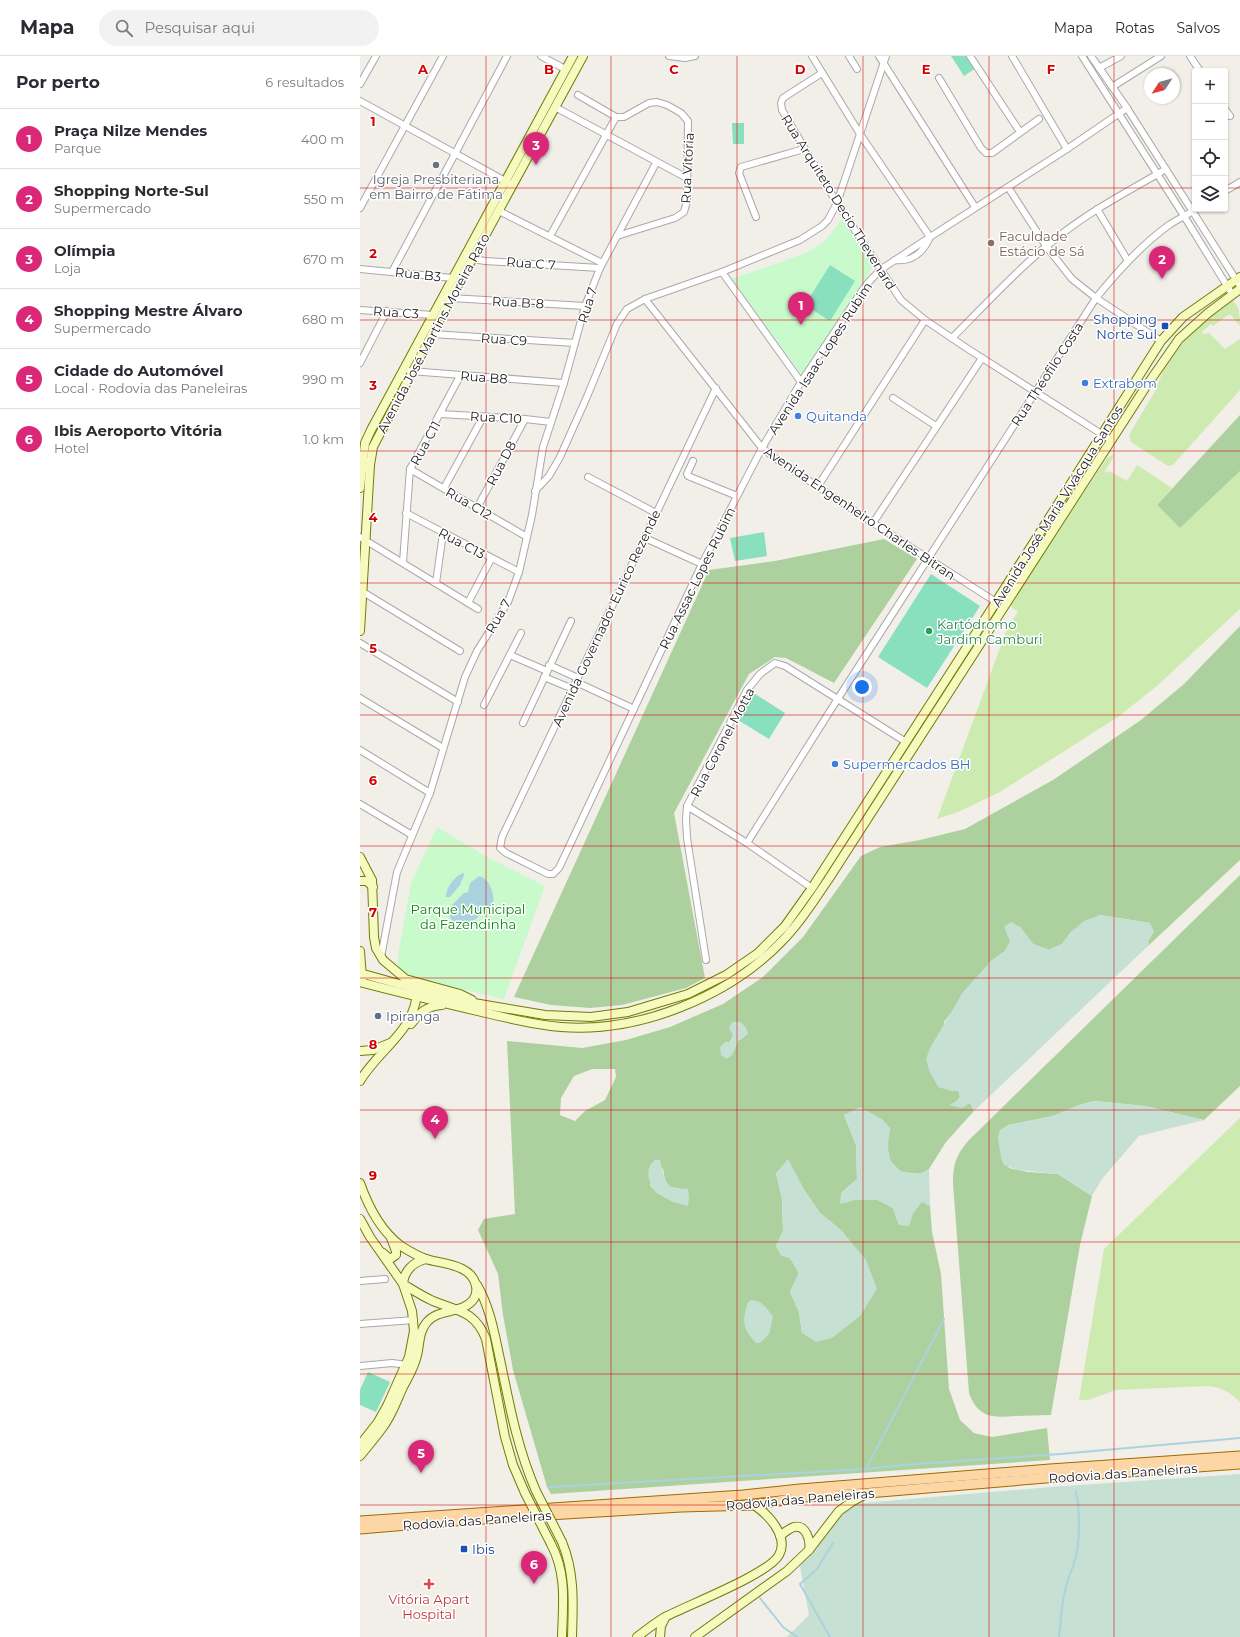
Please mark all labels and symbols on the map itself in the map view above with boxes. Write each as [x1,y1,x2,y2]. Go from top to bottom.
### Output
text: A [417,61,429,77]
text: B [544,61,554,77]
text: C [669,61,679,77]
text: D [795,61,806,77]
text: E [922,61,931,77]
text: F [1047,61,1055,77]
north arrow [1144,68,1180,104]
street label: Rua Arquiteto Decio Thevenard [778,111,900,293]
text: 1 [370,113,376,129]
pin: 3 [523,132,549,165]
street label: Rua Vitória [677,132,697,204]
marker: Igreja Presbiteriana em Bairro de Fátima [431,160,441,170]
place label: Igreja Presbiteriana em Bairro de Fátima [369,171,503,202]
place label: Faculdade Estácio de Sá [999,228,1085,259]
street label: Avenida José Martins Moreira Rato [373,230,493,436]
marker: Faculdade Estácio de Sá [986,238,996,248]
text: 2 [369,245,377,261]
pin: 2 [1149,246,1175,279]
street label: Rua C 7 [506,253,557,273]
street label: Rua B3 [394,264,442,284]
street label: Avenida Isaac Lopes Rubim [765,279,875,437]
street label: Rua 7 [574,285,600,325]
pin: 1 [788,292,814,325]
street label: Rua B-8 [491,293,545,311]
street label: Rua C3 [373,302,419,322]
place label: Shopping Norte Sul [1093,311,1157,342]
street label: Rua Théofilo Costa [1007,319,1087,429]
marker: Shopping Norte Sul [1160,321,1170,331]
street label: Rua C9 [480,329,528,349]
street label: Rua B8 [460,367,508,387]
place label: Extrabom [1093,375,1157,391]
text: 3 [368,377,377,393]
marker: Extrabom [1080,378,1090,388]
street label: Avenida José Maria Vivácqua Santos [988,402,1126,610]
street label: Rua C10 [470,408,522,426]
place label: Quitanda [806,408,867,424]
marker: Quitanda [793,411,803,421]
street label: Rua C11 [406,418,444,468]
street label: Rua D8 [483,438,519,488]
street label: Avenida Engenheiro Charles Bitran [761,443,959,583]
street label: Rua C12 [443,483,495,523]
street label: Rua Assac Lopes Rubim [656,504,738,652]
street label: Avenida Governador Eurico Rezende [549,507,663,729]
text: 4 [369,509,378,525]
street label: Rua C13 [436,524,488,562]
street label: Rua 7 [482,596,514,636]
place label: Kartódromo Jardim Camburi [936,616,1042,647]
marker: Kartódromo Jardim Camburi [924,626,934,636]
text: 5 [369,640,377,656]
your location [852,677,872,697]
street label: Rua Coronel Motta [686,685,758,799]
place label: Supermercados BH [843,756,970,772]
marker: Supermercados BH [830,759,840,769]
text: 6 [369,772,378,788]
park label: Parque Municipal da Fazendinha [411,901,525,932]
text: 7 [369,904,377,920]
place label: Ipiranga [386,1008,440,1024]
marker: Ipiranga [373,1011,383,1021]
text: 8 [369,1036,378,1052]
pin: 4 [422,1106,448,1139]
text: 9 [369,1167,377,1183]
pin: 5 [408,1440,434,1473]
street label: Rodovia das Paneleiras [1048,1460,1198,1486]
street label: Rodovia das Paneleiras [725,1485,875,1513]
street label: Rodovia das Paneleiras [402,1507,552,1533]
place label: Ibis [472,1541,495,1557]
marker: Ibis [459,1544,469,1554]
pin: 6 [521,1551,547,1584]
marker: Vitória Apart Hospital [423,1578,435,1590]
place label: Vitória Apart Hospital [388,1591,470,1622]

